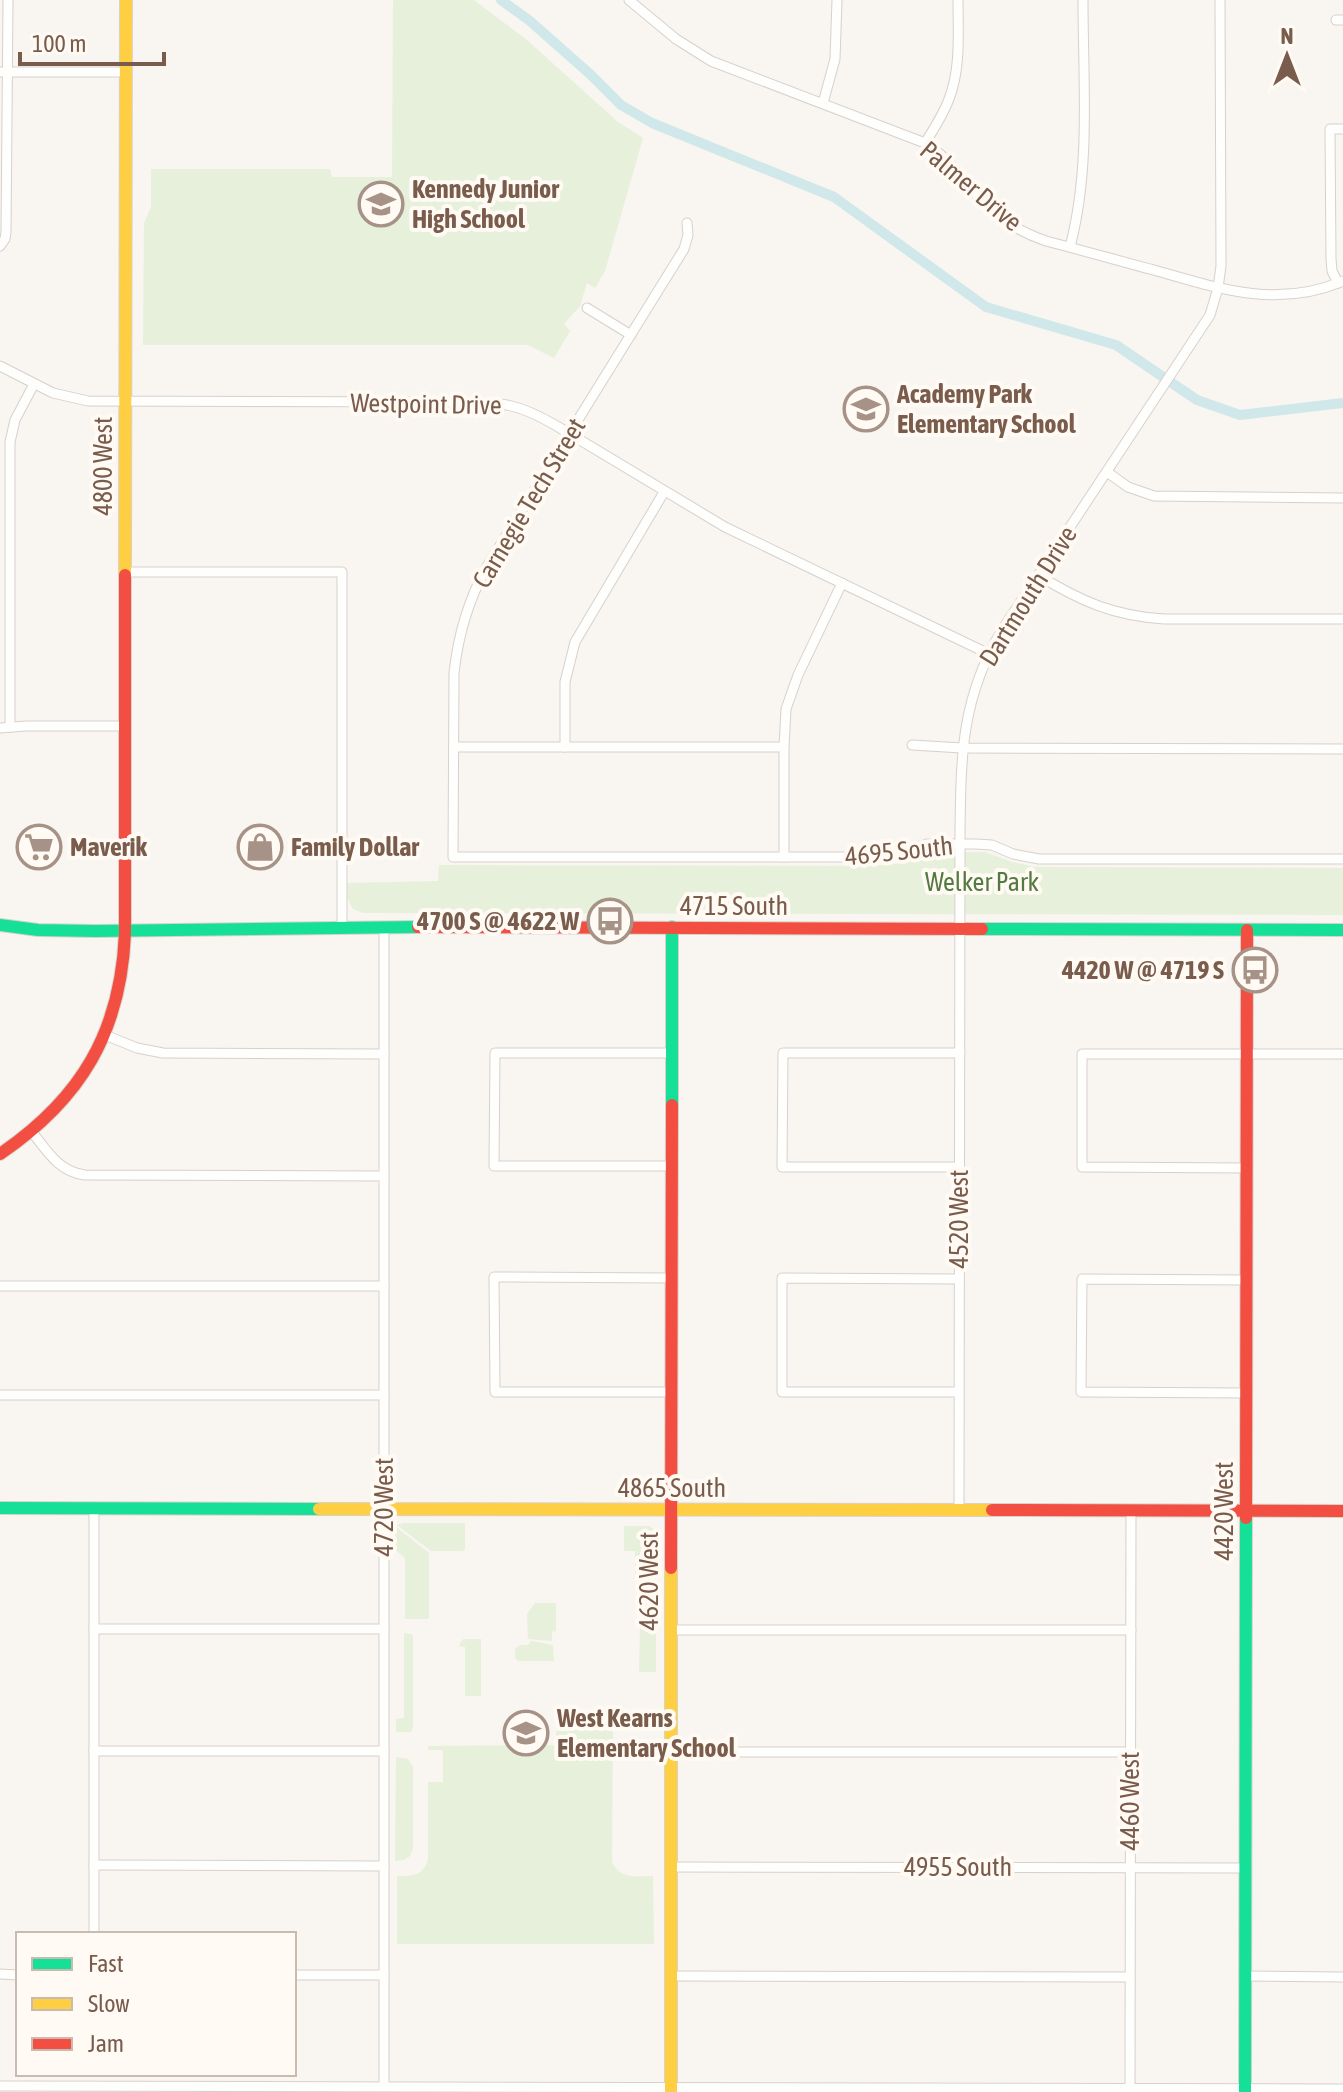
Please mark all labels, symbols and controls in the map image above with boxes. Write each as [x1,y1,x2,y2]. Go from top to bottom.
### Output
scale bar [20,16,164,66]
north arrow [1247,16,1327,96]
text: N [1281,23,1293,49]
text: 100 m [32,30,86,57]
street label: Palmer Drive [914,135,1028,237]
place label: Kennedy Junior High School [412,174,560,234]
school or university icon: Kennedy Junior High School [357,180,405,228]
place label: Academy Park Elementary School [896,379,1077,439]
school or university icon: Academy Park Elementary School [842,385,890,433]
street label: Westpoint Drive [350,388,502,420]
street label: Carnegie Tech Street [467,413,591,593]
street label: 4800 West [88,417,118,515]
street label: Dartmouth Drive [973,521,1083,671]
supermarket icon: Maverik [15,823,63,871]
shop icon: Family Dollar [236,823,284,871]
street label: 4695 South [844,830,954,872]
place label: Maverik [70,832,147,862]
place label: Family Dollar [291,832,420,862]
park label: Welker Park [925,867,1039,897]
street label: 4715 South [680,891,788,921]
bus stop icon: 4700 S @ 4622 W [586,897,634,945]
place label: 4700 S @ 4622 W [416,906,579,936]
bus stop icon: 4420 W @ 4719 S [1231,946,1279,994]
place label: 4420 W @ 4719 S [1061,955,1224,985]
street label: 4520 West [944,1170,974,1268]
street label: 4720 West [369,1458,399,1556]
street label: 4420 West [1209,1462,1239,1560]
street label: 4865 South [618,1473,726,1503]
street label: 4620 West [634,1532,664,1630]
place label: West Kearns Elementary School [556,1703,737,1763]
school or university icon: West Kearns Elementary School [502,1709,550,1757]
street label: 4460 West [1115,1752,1145,1850]
street label: 4955 South [904,1852,1012,1882]
legend [16,1932,296,2076]
text: Fast [88,1950,124,1977]
text: Slow [88,1990,130,2017]
text: Jam [88,2030,124,2057]

